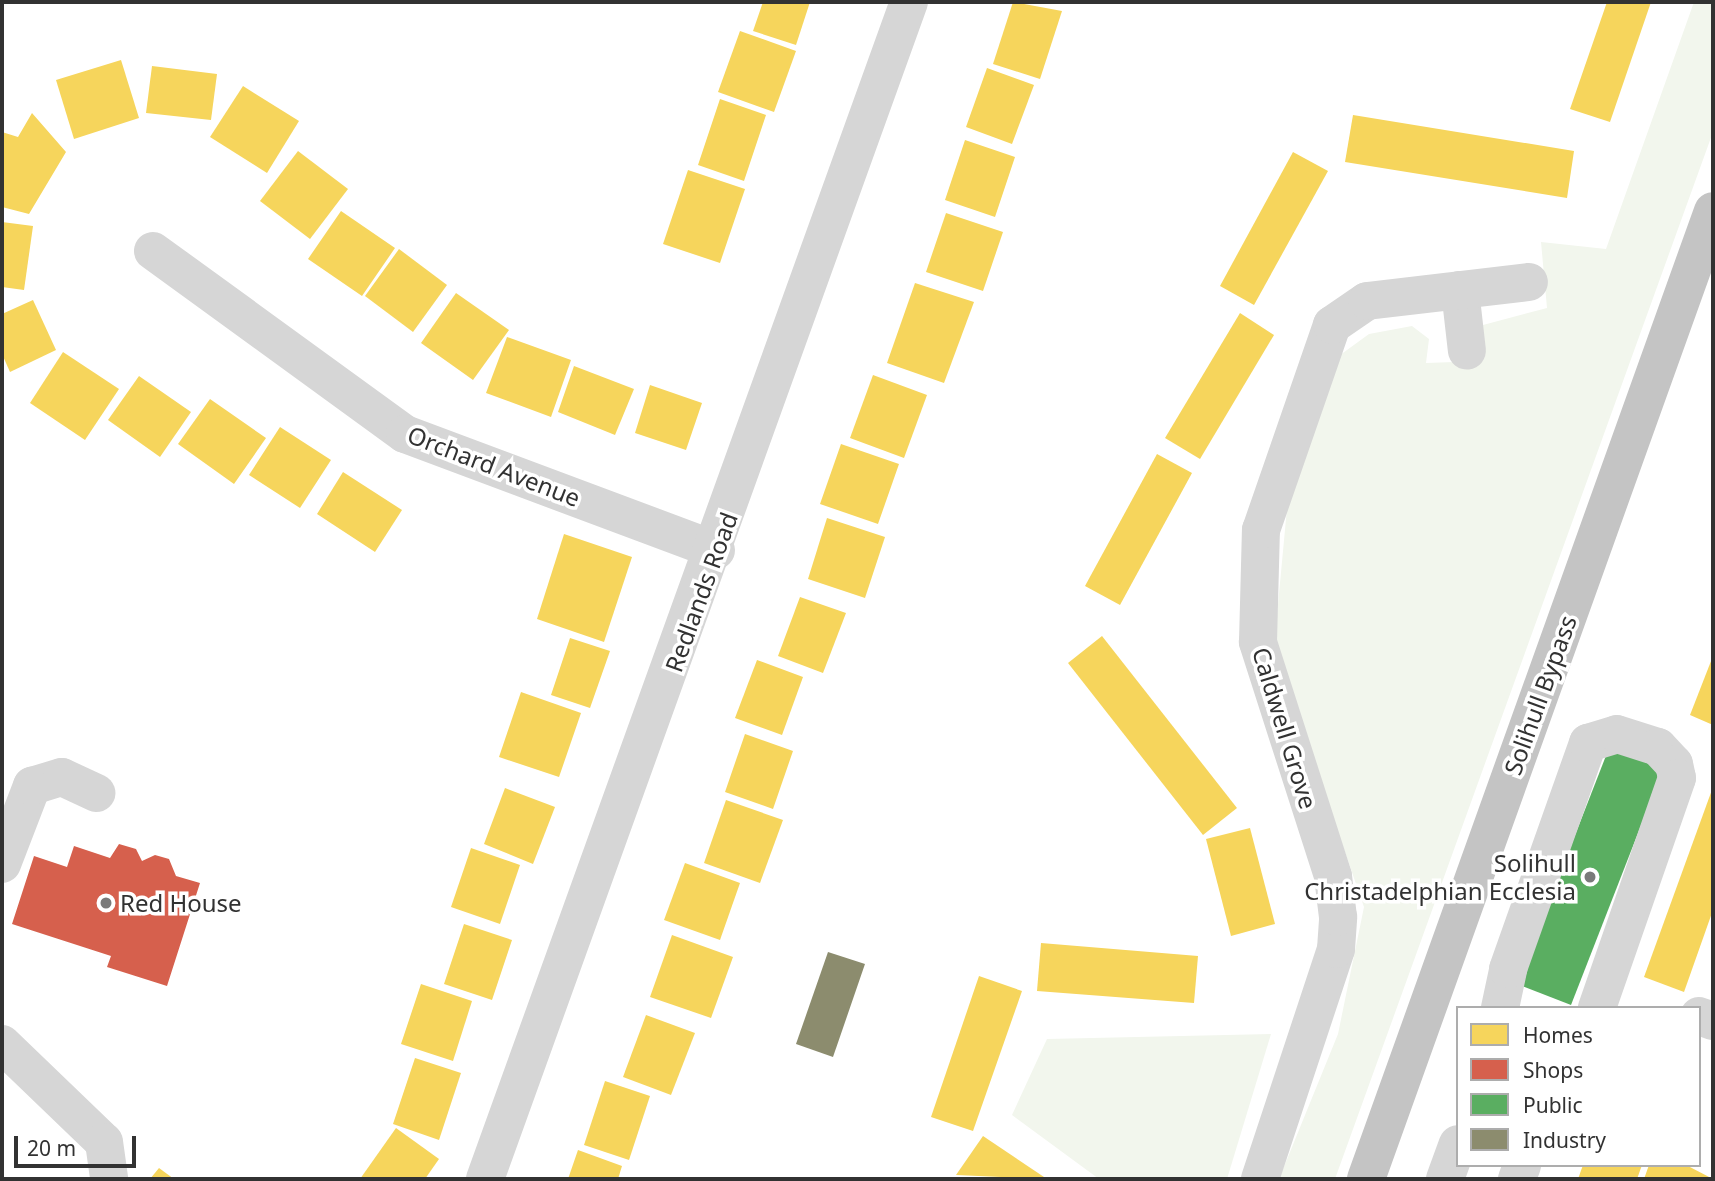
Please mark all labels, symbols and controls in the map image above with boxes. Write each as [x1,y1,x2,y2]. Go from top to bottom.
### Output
street label: Orchard Avenue [404,420,584,512]
street label: Redlands Road [659,508,743,676]
street label: Solihull Bypass [1498,611,1582,779]
street label: Caldwell Grove [1247,644,1323,812]
place label: Solihull Christadelphian Ecclesia [1304,849,1576,905]
marker: Solihull Christadelphian Ecclesia [1582,869,1598,885]
place label: Red House [120,889,242,917]
marker: Red House [98,895,114,911]
legend [1456,1006,1701,1167]
text: Homes [1523,1021,1593,1049]
text: Shops [1523,1056,1583,1084]
text: Public [1523,1091,1583,1119]
scale bar [18,1122,140,1166]
text: Industry [1523,1126,1606,1154]
text: 20 m [27,1134,76,1162]

